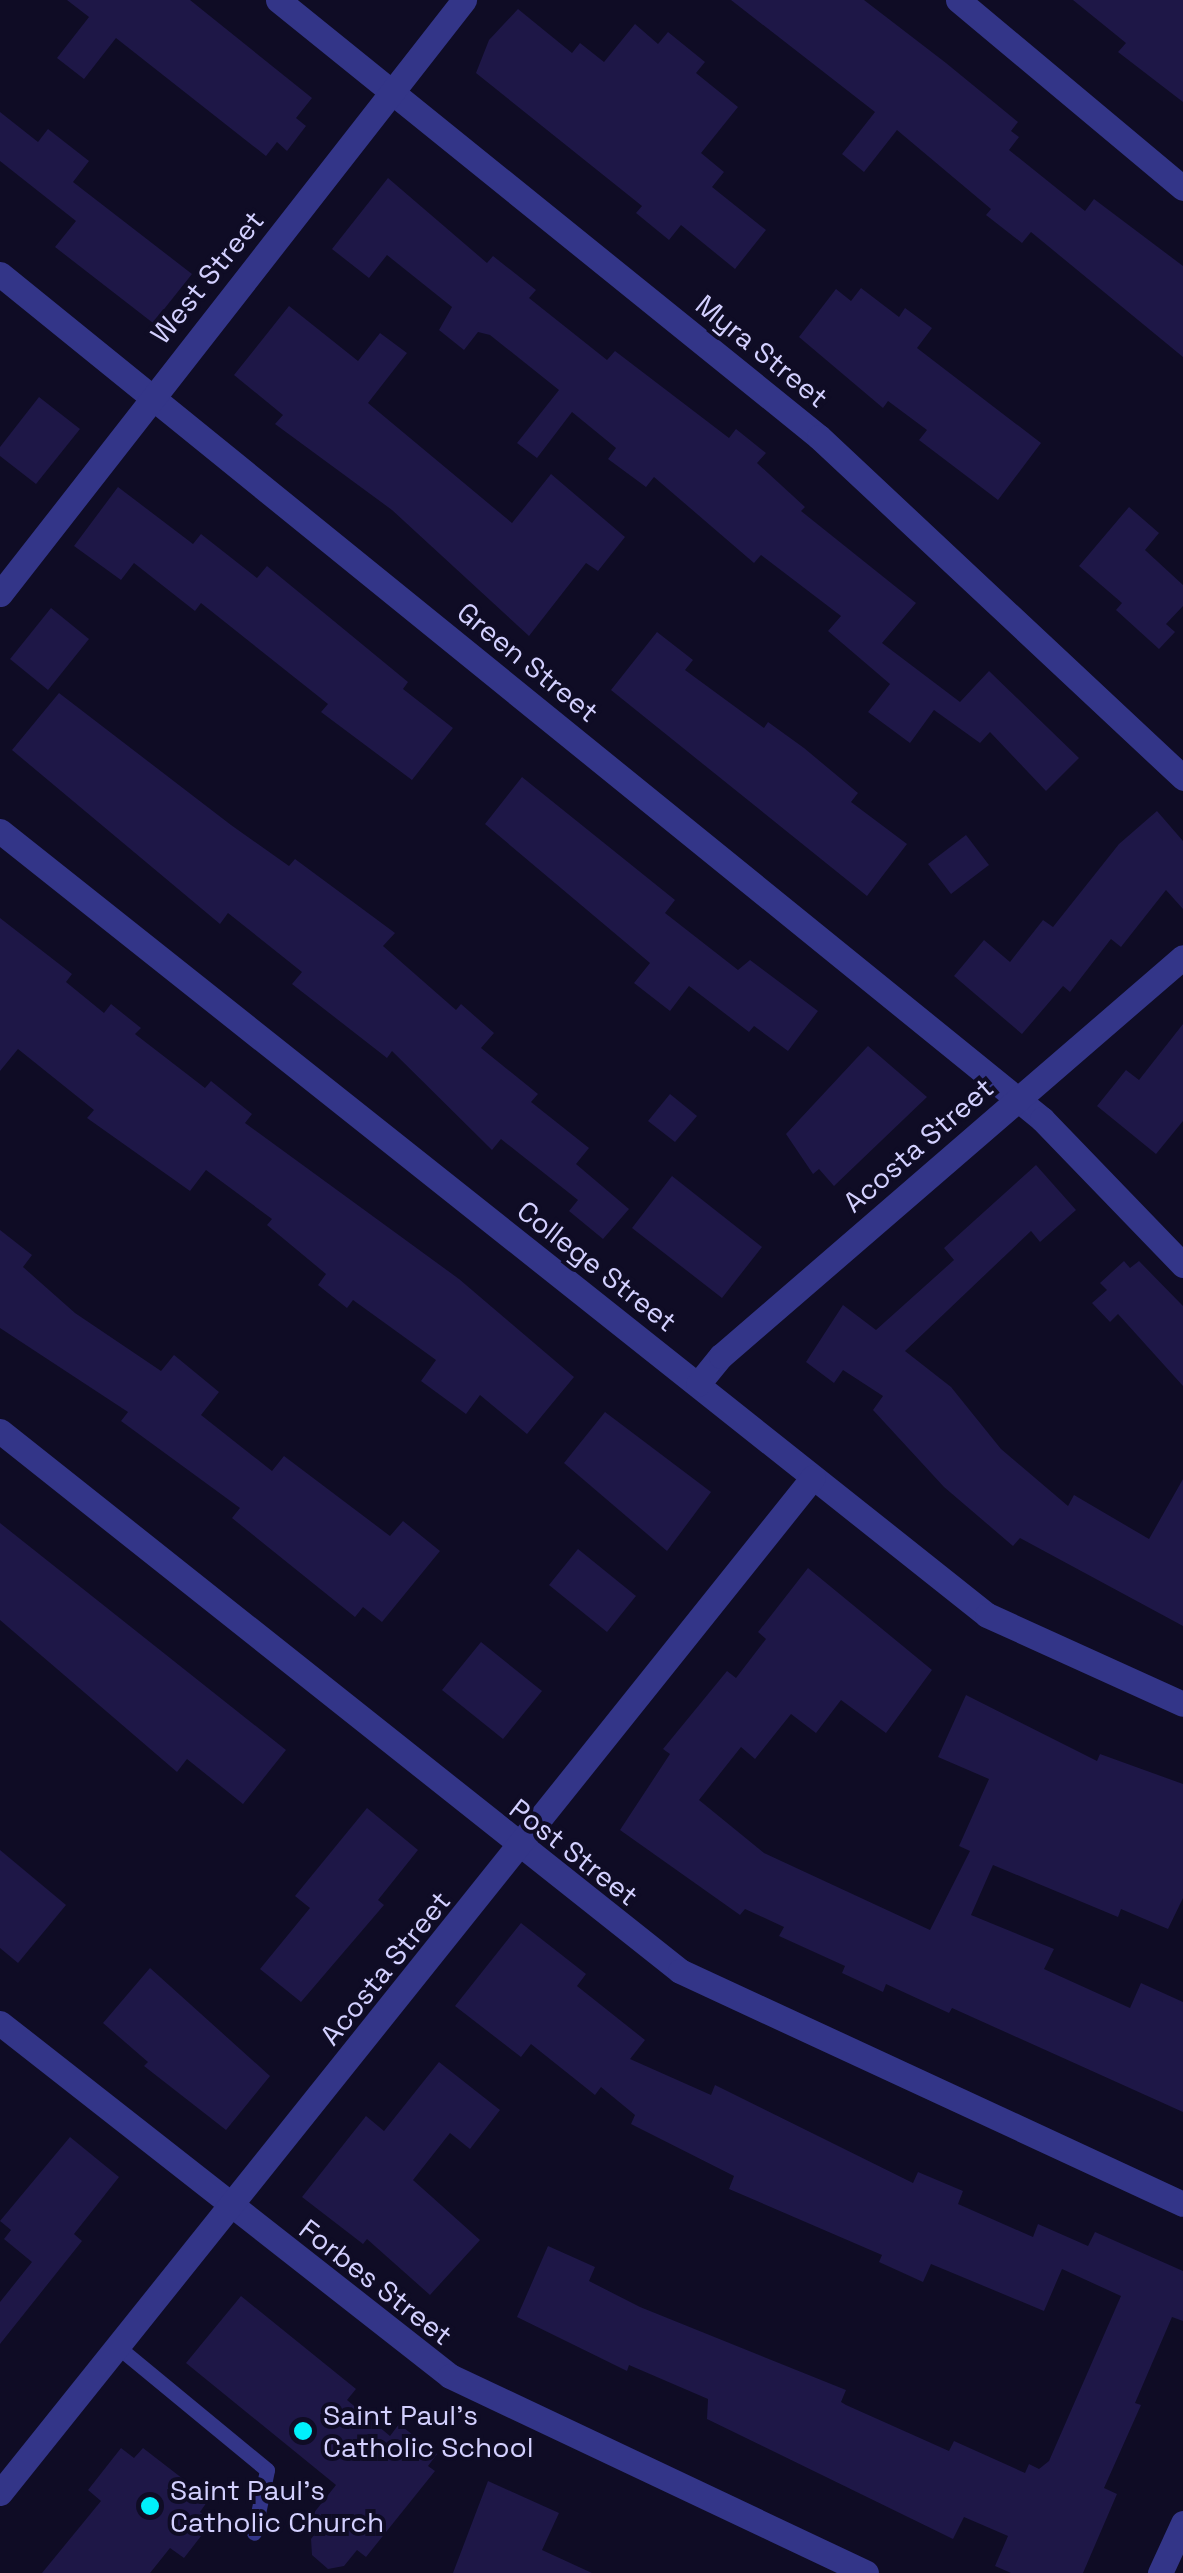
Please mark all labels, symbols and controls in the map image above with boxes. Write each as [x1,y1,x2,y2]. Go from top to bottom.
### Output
street label: West Street [143,204,271,350]
street label: Myra Street [689,287,835,415]
street label: Green Street [451,595,605,729]
street label: Acosta Street [836,1071,1000,1219]
street label: College Street [511,1193,683,1339]
street label: Post Street [503,1791,645,1913]
street label: Acosta Street [313,1884,457,2052]
street label: Forbes Street [293,2212,459,2352]
place label: Saint Paul's Catholic School [323,2398,534,2464]
marker: Saint Paul's Catholic School [292,2420,314,2442]
place label: Saint Paul's Catholic Church [170,2473,384,2539]
marker: Saint Paul's Catholic Church [139,2495,161,2517]

